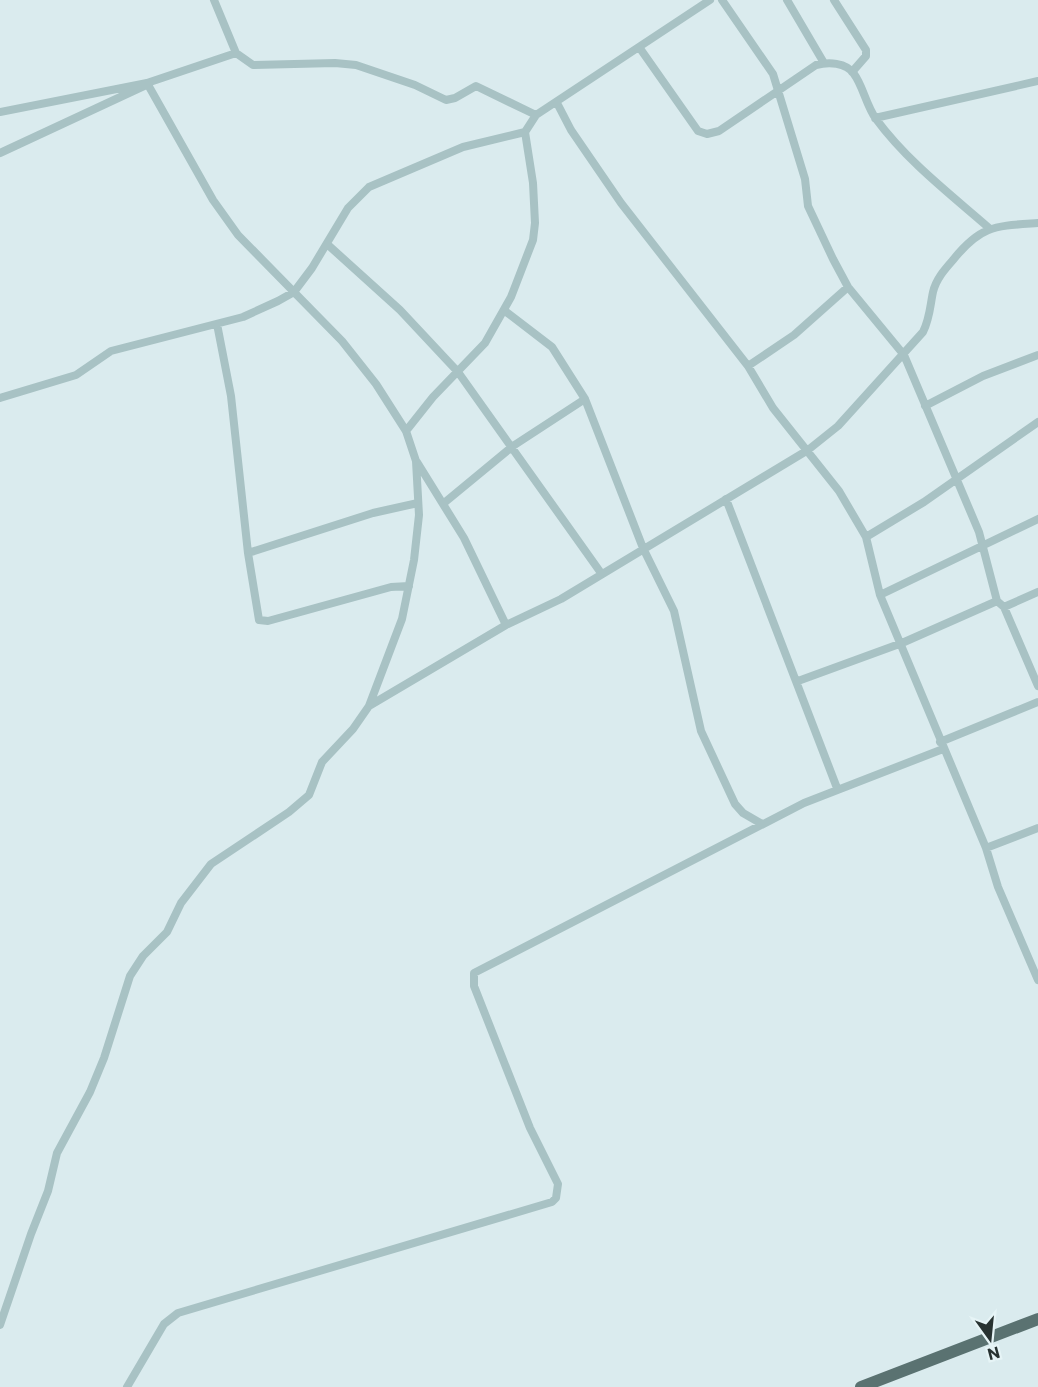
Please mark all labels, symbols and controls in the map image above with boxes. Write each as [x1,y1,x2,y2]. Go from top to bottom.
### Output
north arrow [960,1309,1020,1369]
text: N [986,1343,1002,1365]

